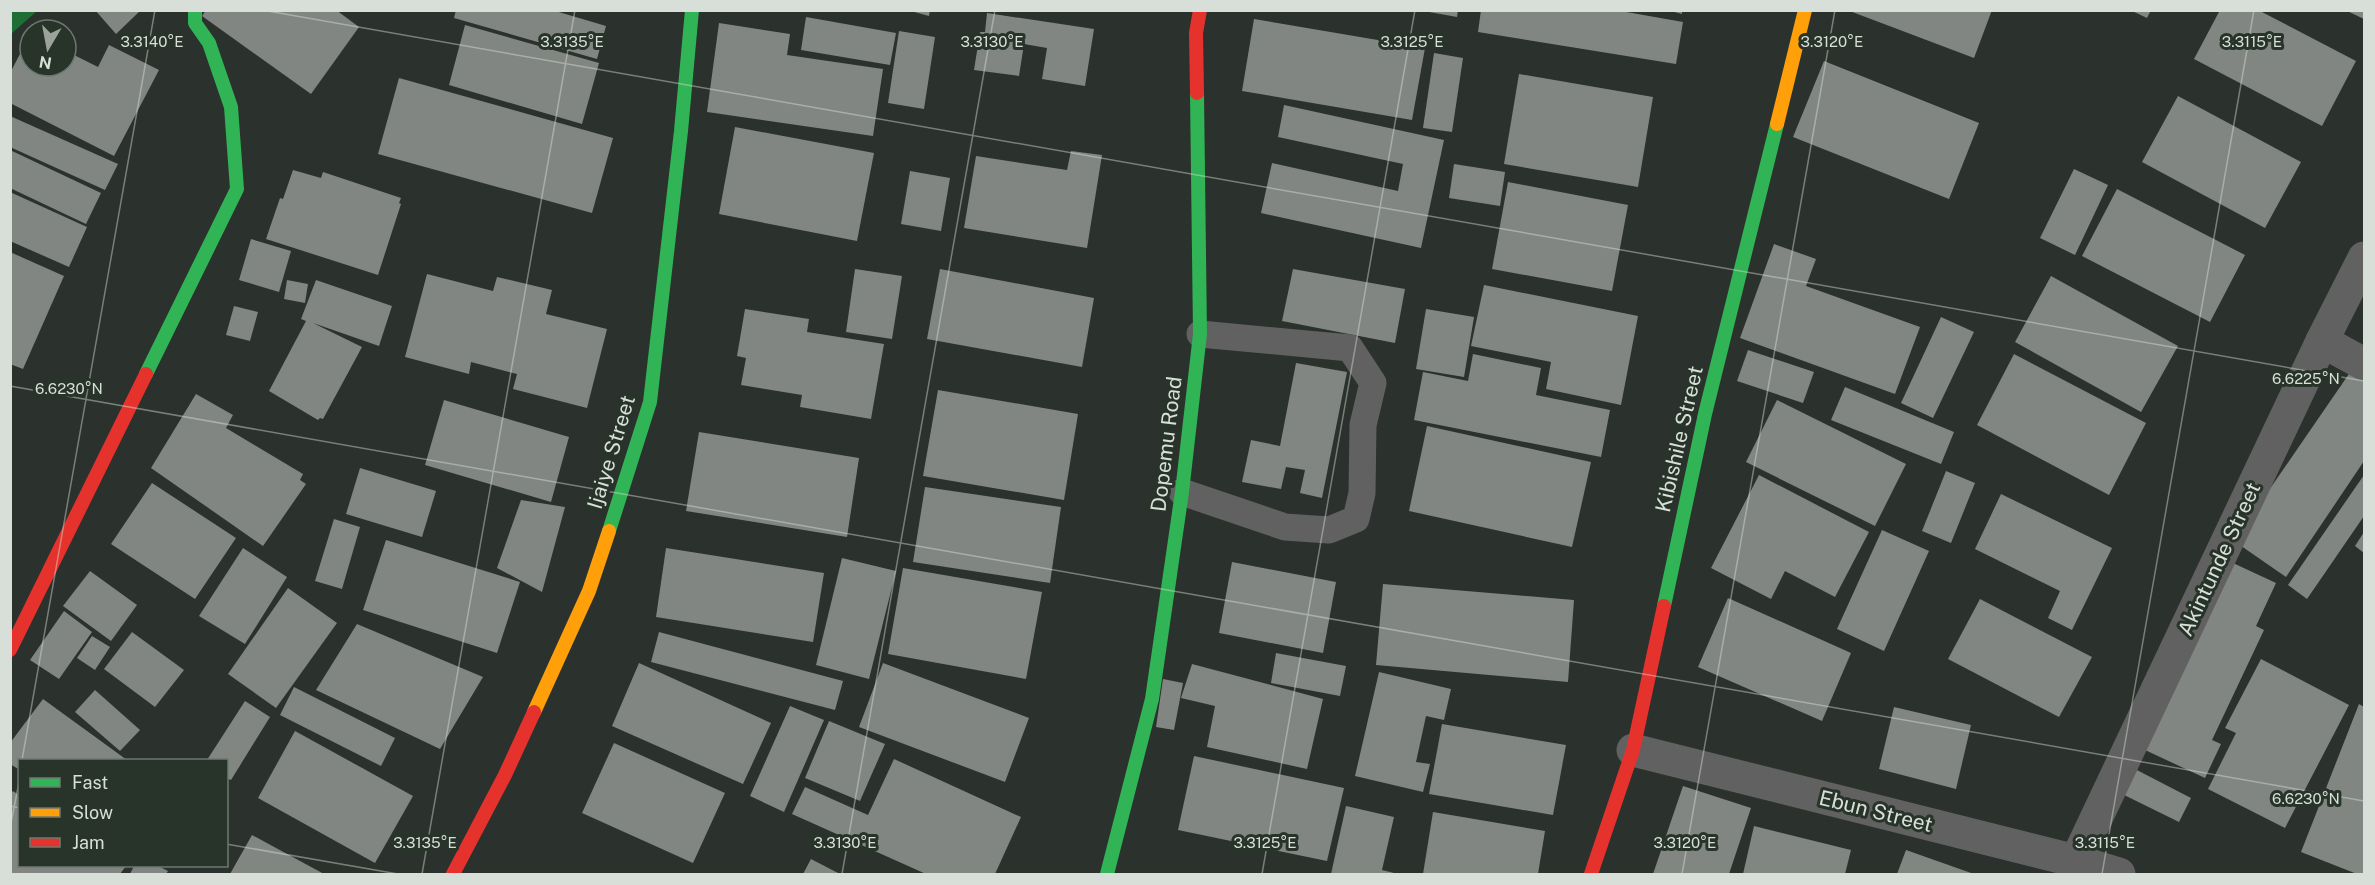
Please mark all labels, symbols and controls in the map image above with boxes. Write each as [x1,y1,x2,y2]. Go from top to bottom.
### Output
north arrow [18,18,78,78]
text: 3.3140°E [120,33,184,50]
text: 3.3135°E [540,33,604,50]
text: 3.3130°E [960,33,1024,50]
text: 3.3125°E [1380,33,1444,50]
text: 3.3120°E [1801,33,1863,50]
text: 3.3115°E [2222,33,2282,50]
text: N [38,52,53,73]
street label: Kibishile Street [1650,363,1708,515]
text: 6.6225°N [2272,370,2340,387]
street label: Dopemu Road [1145,375,1187,513]
text: 6.6230°N [35,380,103,397]
street label: Ijaiye Street [582,392,640,512]
street label: Akintunde Street [2172,478,2266,640]
legend [18,759,228,867]
text: Fast [72,772,108,793]
street label: Ebun Street [1817,785,1935,837]
text: 6.6230°N [2272,790,2340,807]
text: Slow [72,802,113,823]
text: Jam [72,832,105,853]
text: 3.3135°E [393,834,457,851]
text: 3.3130°E [813,834,877,851]
text: 3.3125°E [1233,834,1297,851]
text: 3.3120°E [1654,834,1716,851]
text: 3.3115°E [2075,834,2135,851]

